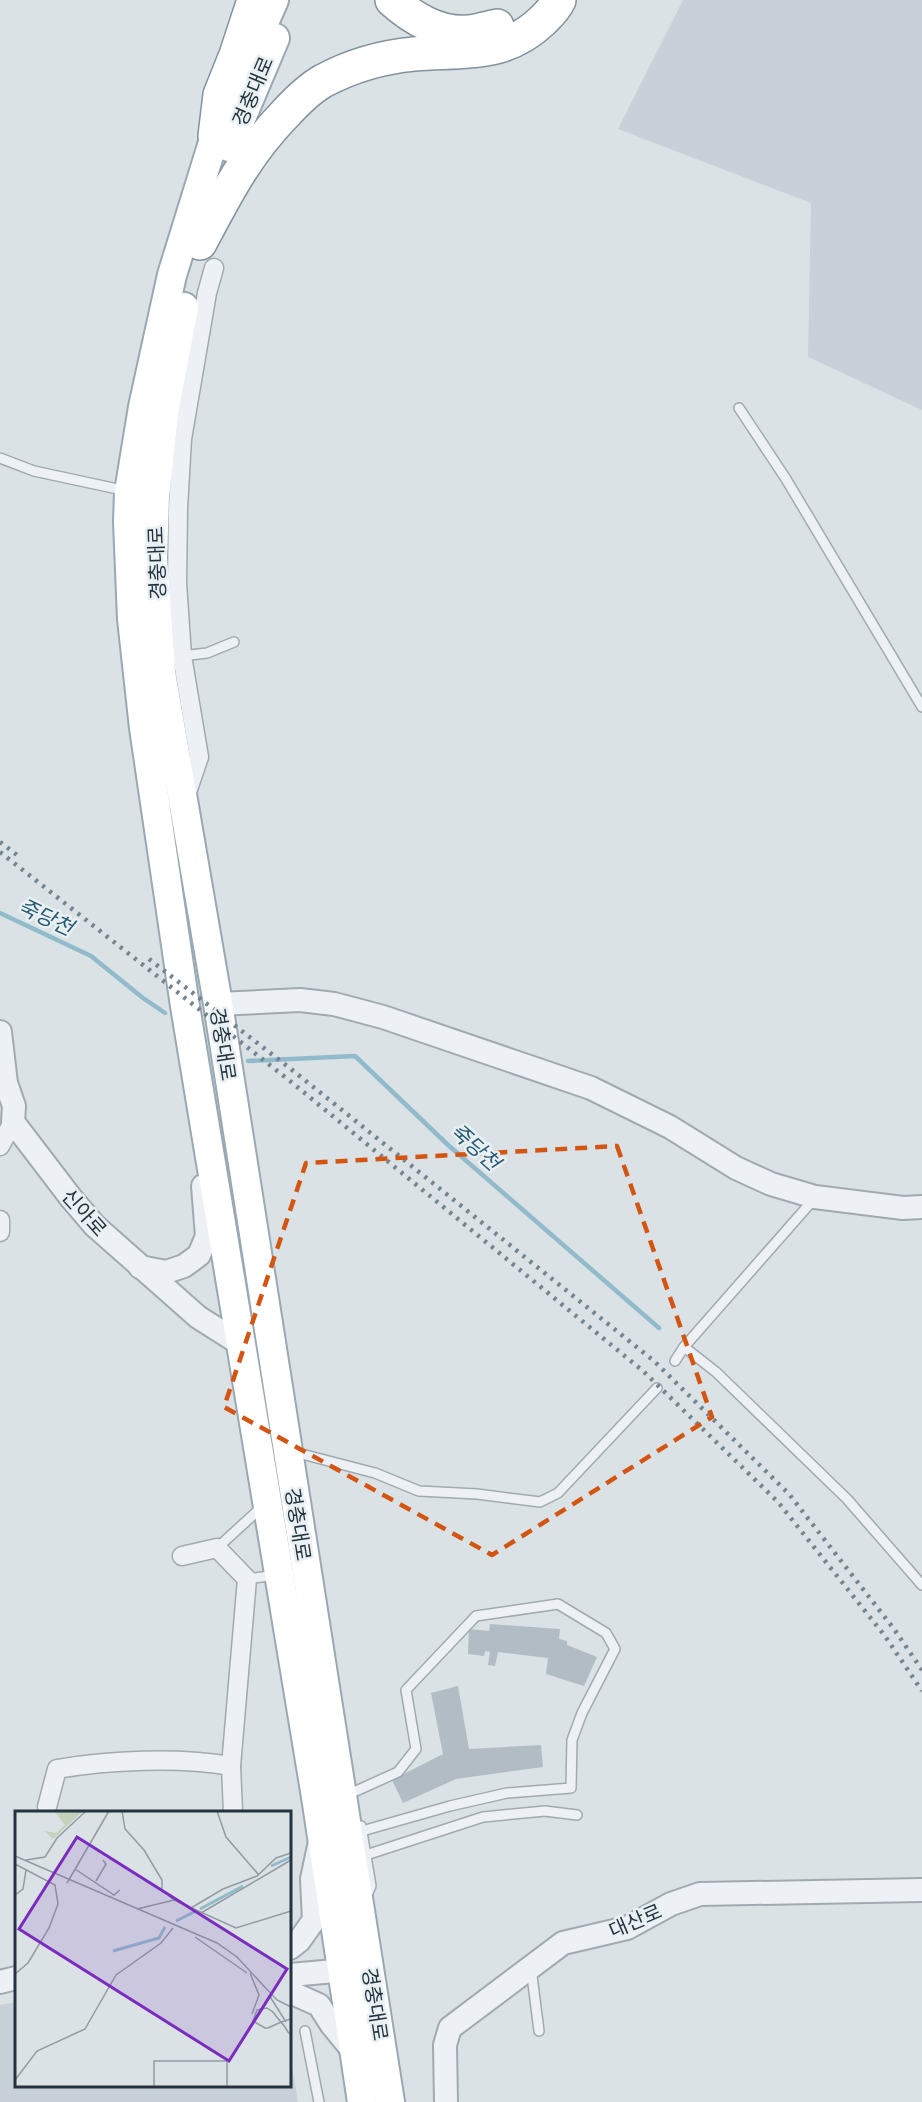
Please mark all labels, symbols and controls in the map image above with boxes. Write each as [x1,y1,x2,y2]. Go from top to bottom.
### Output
street label: 경충대로 [227,52,277,130]
street label: 경충대로 [143,526,169,600]
water label: 죽당천 [14,892,80,941]
street label: 경충대로 [206,1006,242,1082]
water label: 죽당천 [446,1117,508,1176]
street label: 신아로 [58,1183,112,1241]
street label: 경충대로 [281,1486,317,1562]
inset map [15,1811,291,2087]
street label: 대산로 [605,1898,665,1942]
street label: 경충대로 [358,1966,394,2042]

